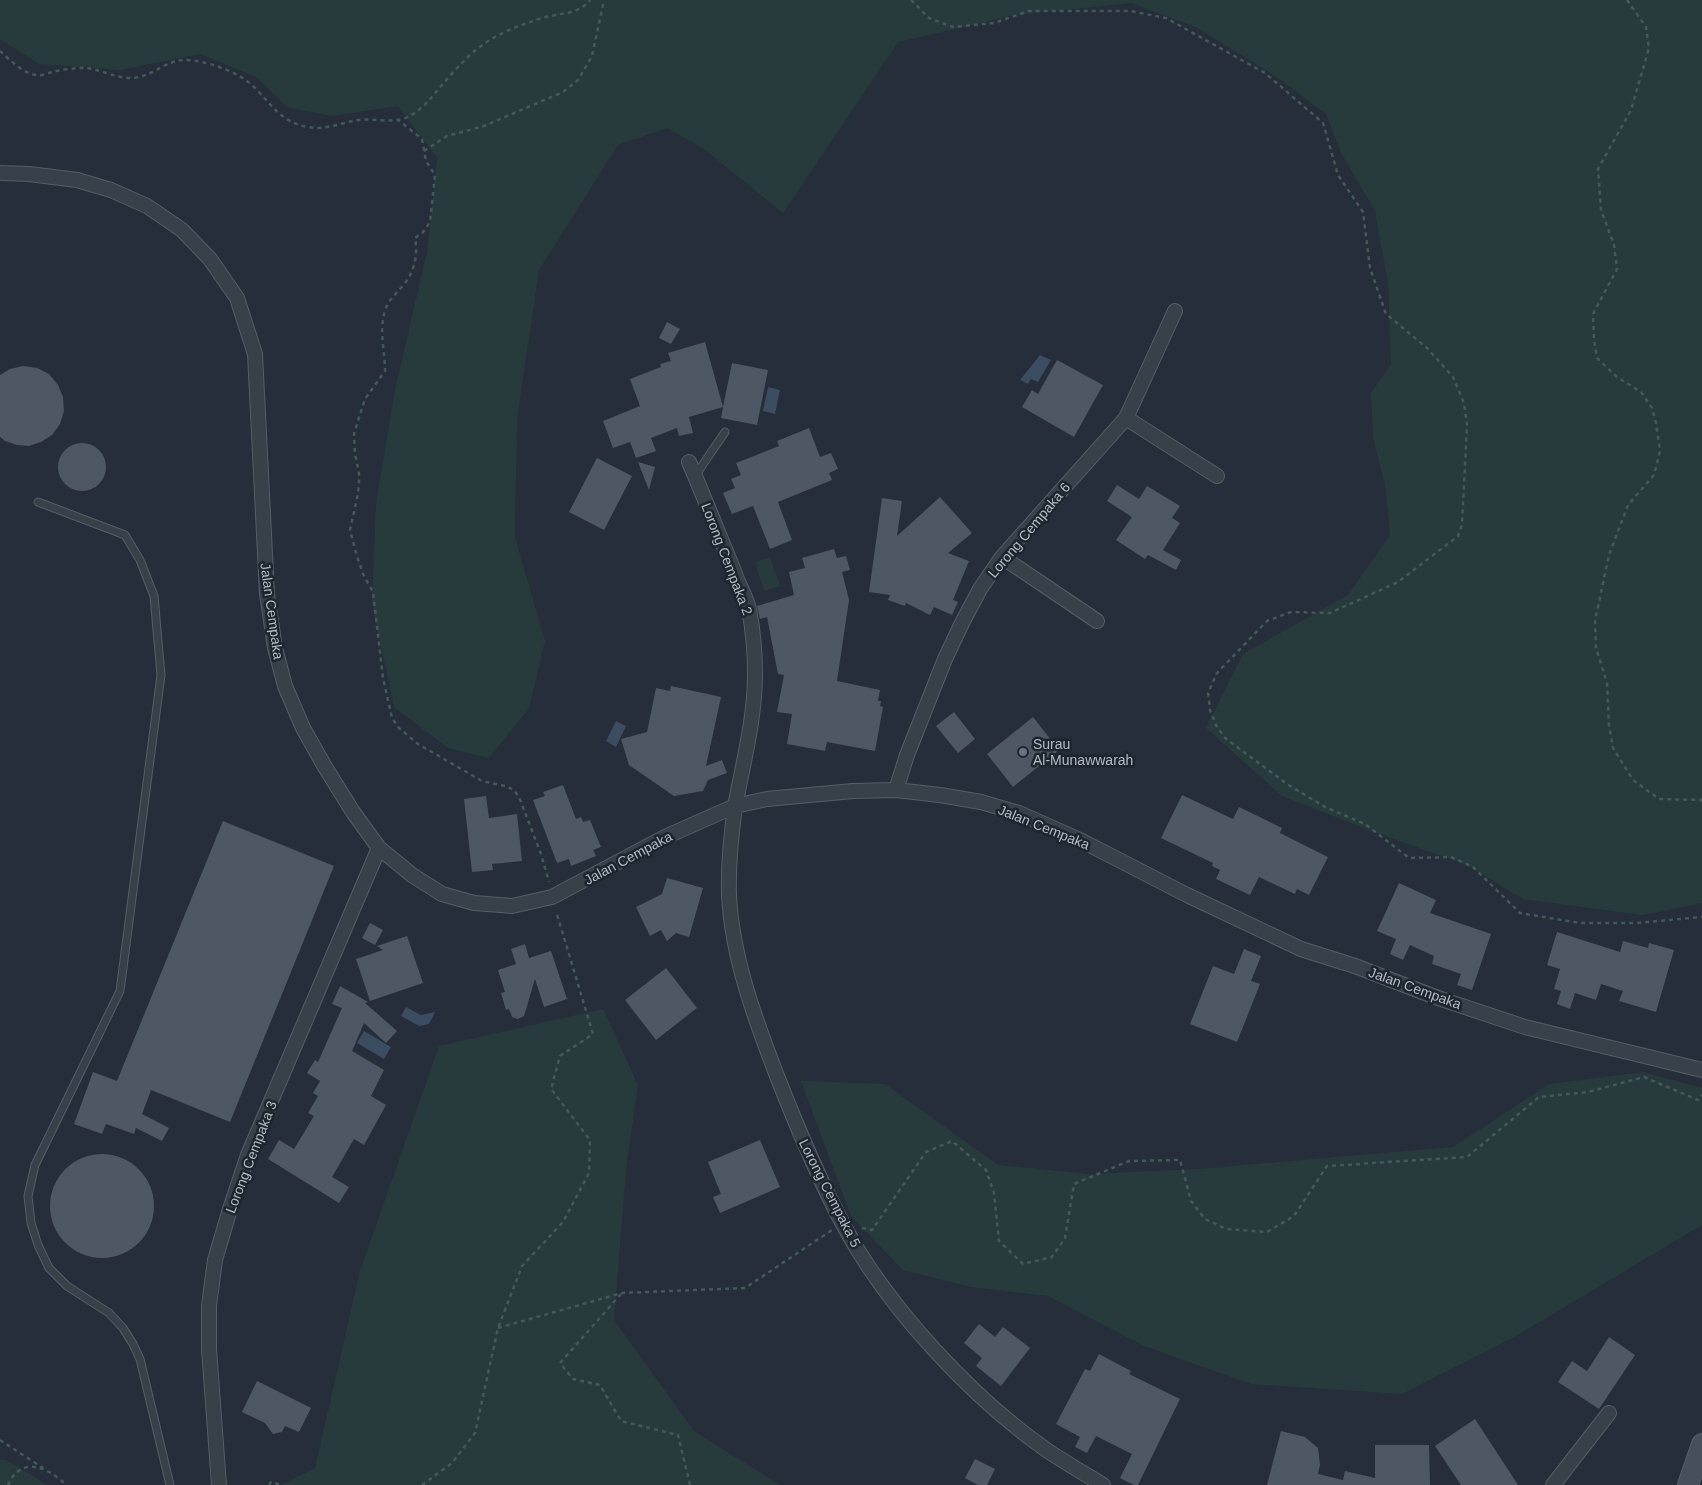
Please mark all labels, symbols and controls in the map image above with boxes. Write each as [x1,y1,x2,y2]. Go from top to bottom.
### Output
street label: Lorong Cempaka 6 [985,479,1074,581]
street label: Lorong Cempaka 2 [698,501,756,618]
street label: Jalan Cempaka [257,562,287,660]
place label: Surau Al-Munawwarah [1033,736,1133,768]
marker: Surau Al-Munawwarah [1017,746,1029,758]
street label: Jalan Cempaka [996,801,1092,853]
street label: Jalan Cempaka [581,828,675,888]
street label: Jalan Cempaka [1367,964,1464,1012]
street label: Lorong Cempaka 3 [222,1098,280,1215]
street label: Lorong Cempaka 5 [796,1136,864,1250]

